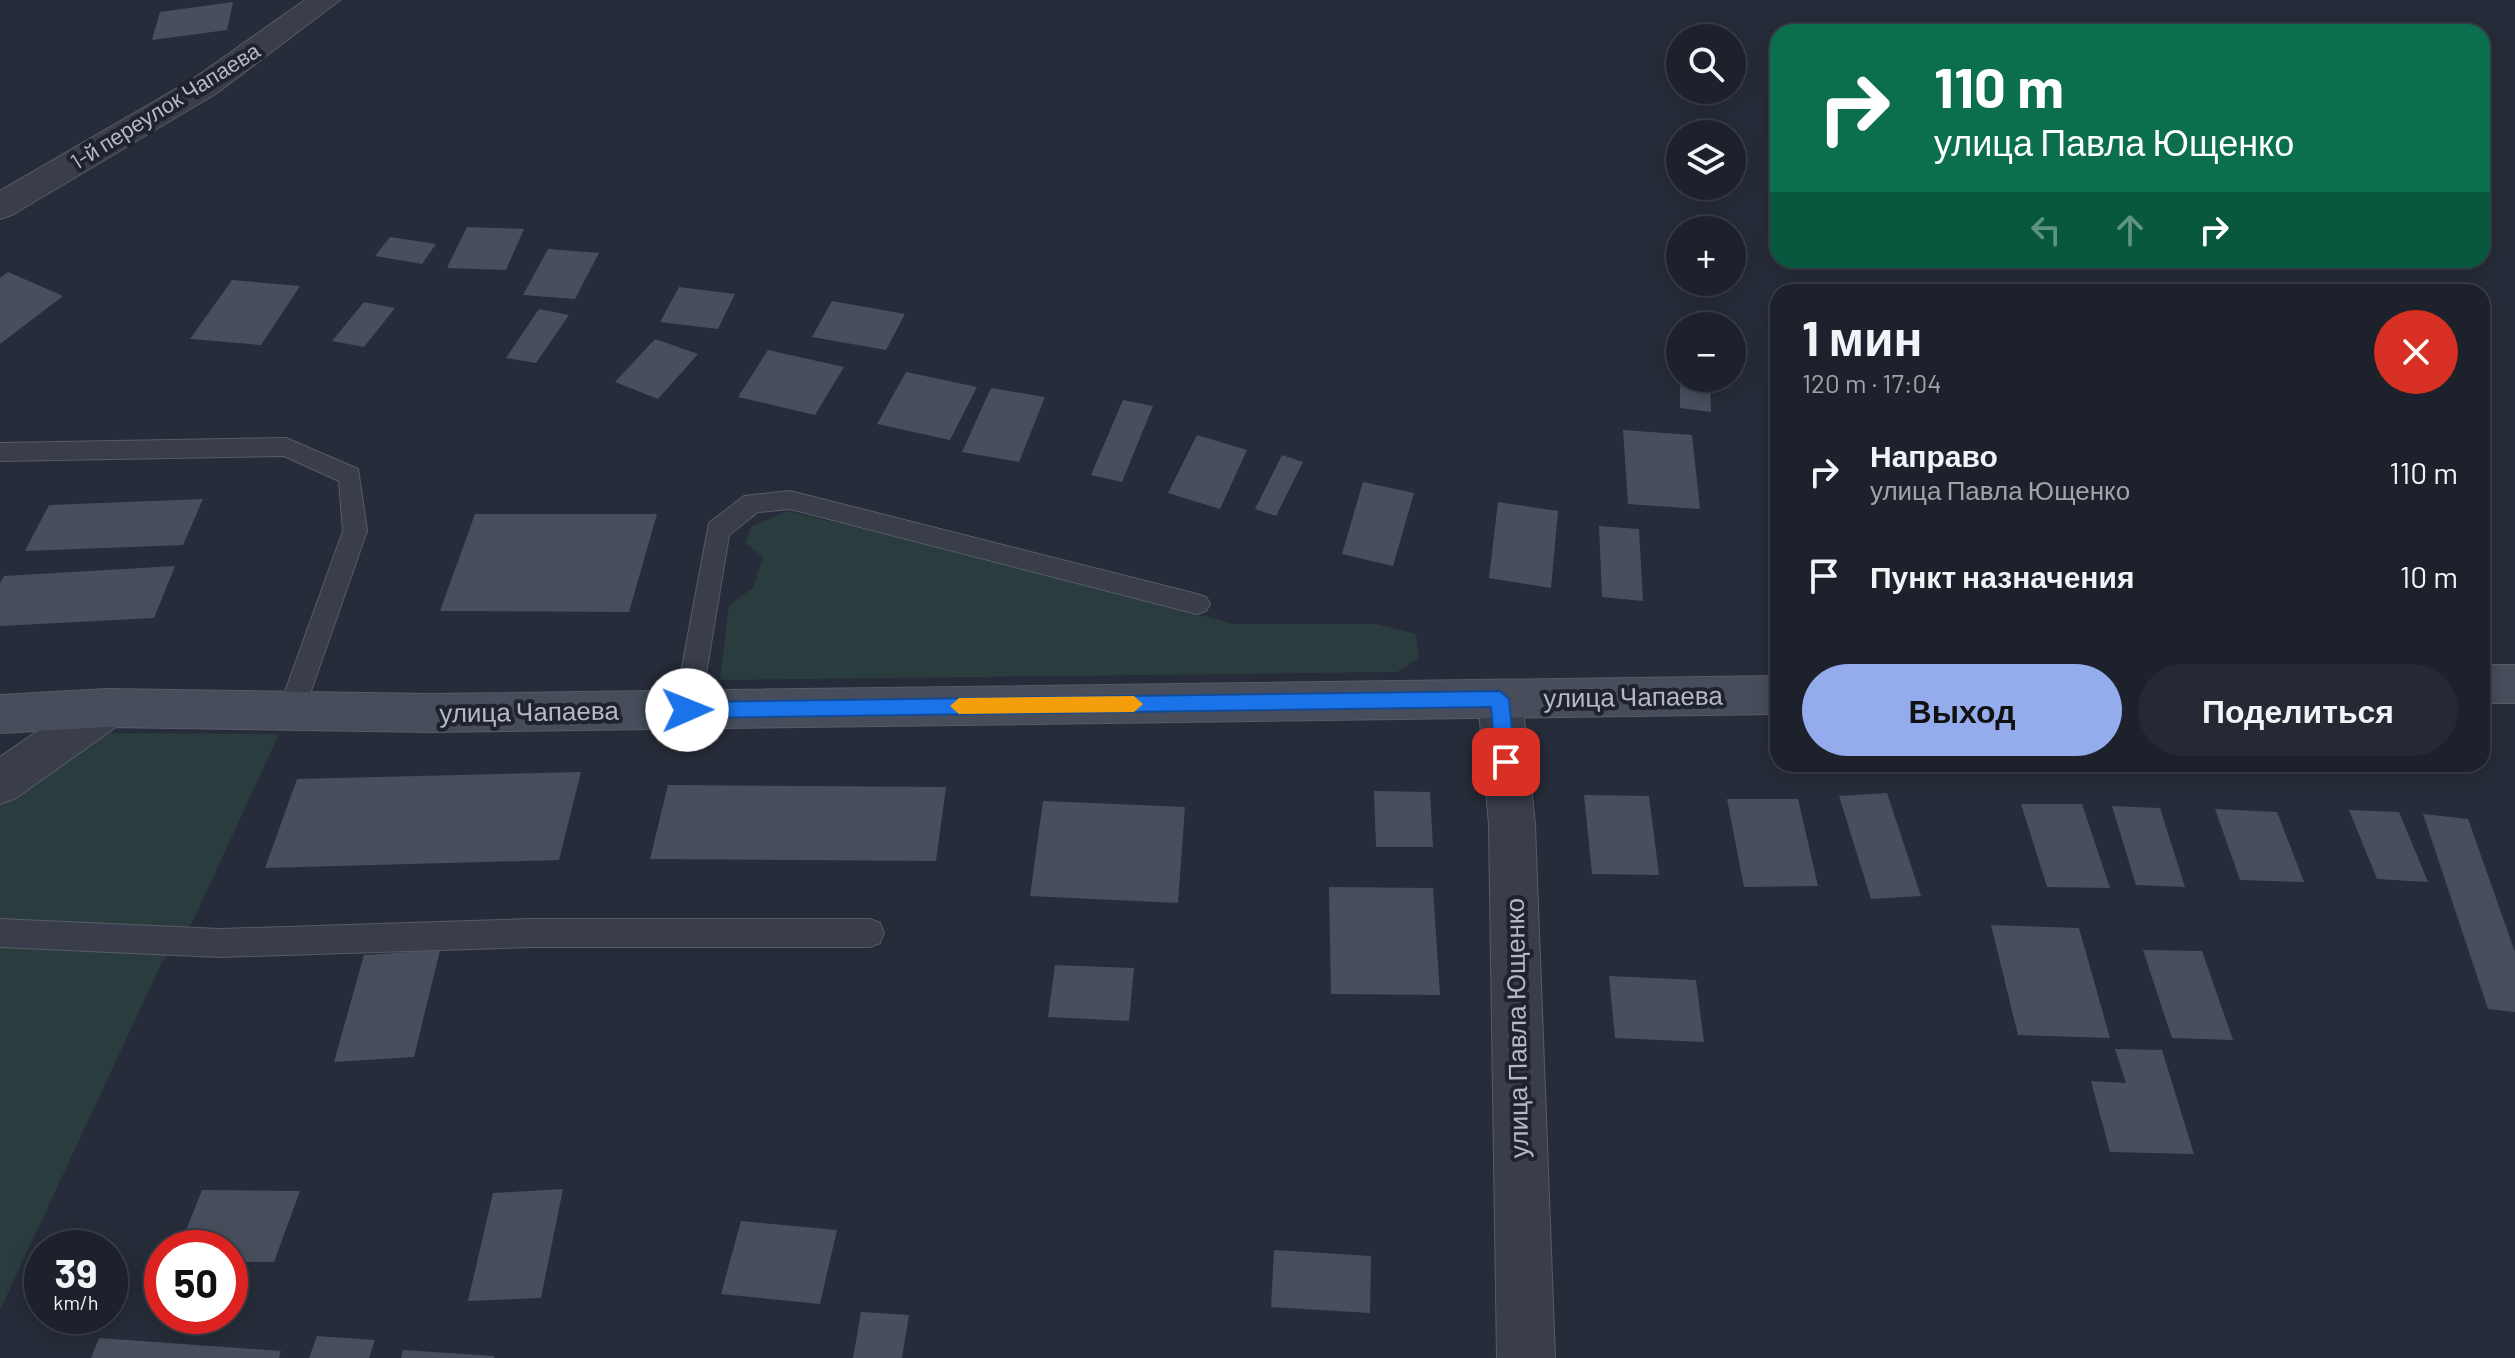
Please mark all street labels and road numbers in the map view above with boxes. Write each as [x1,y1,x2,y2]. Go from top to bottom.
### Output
street label: 1-й переулок Чапаева [65,36,265,175]
street label: улица Чапаева [1543,678,1723,713]
street label: улица Чапаева [439,693,619,728]
street label: улица Павла Ющенко [1498,898,1533,1158]

